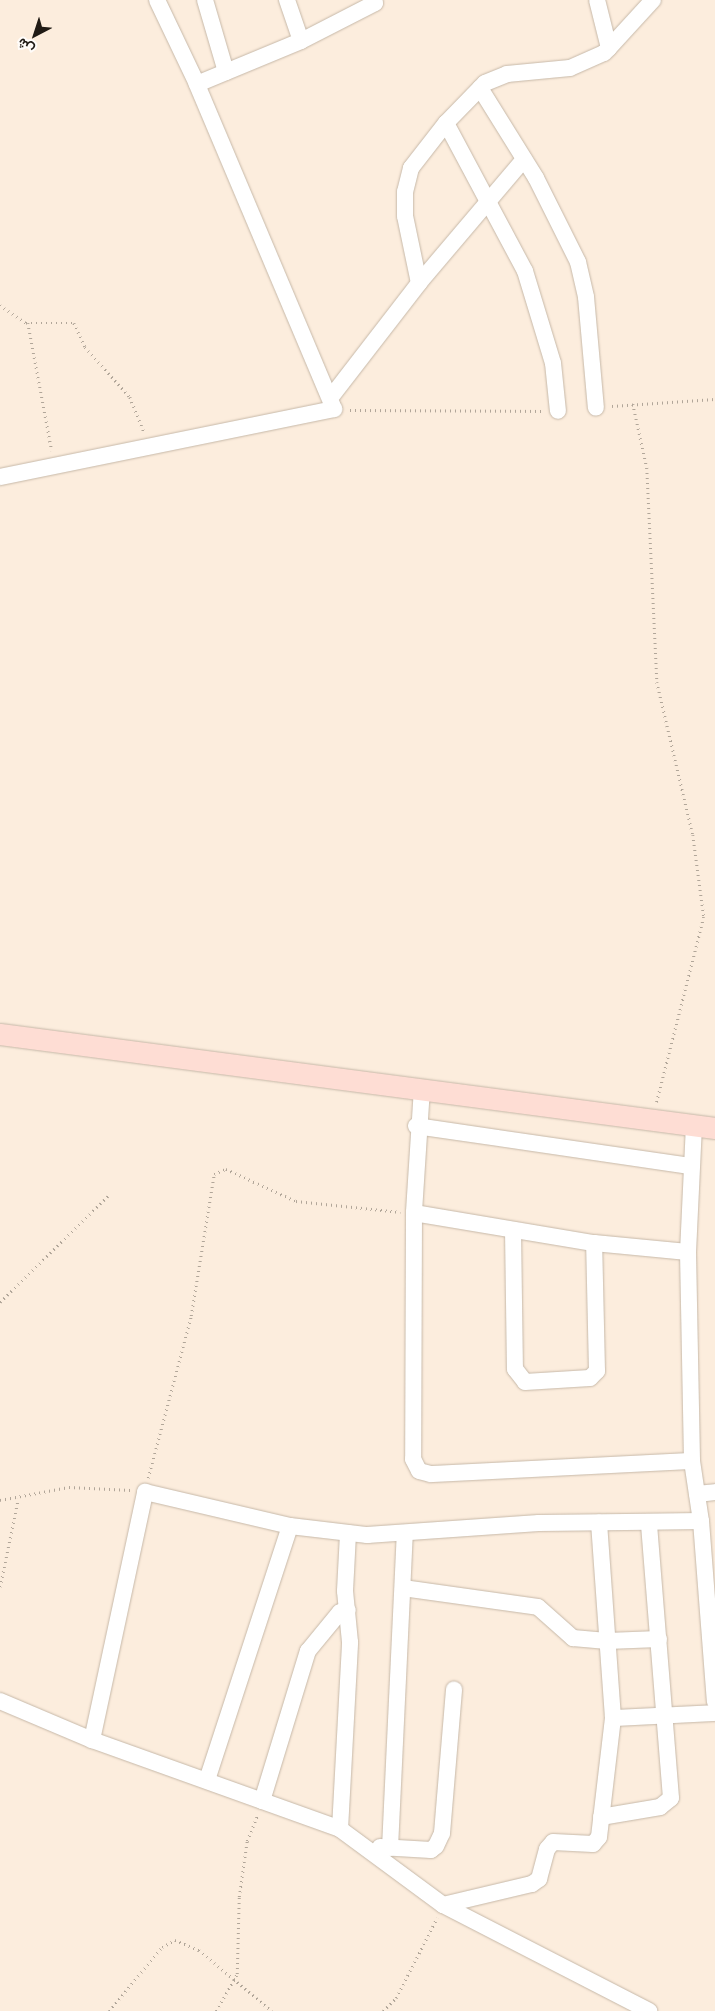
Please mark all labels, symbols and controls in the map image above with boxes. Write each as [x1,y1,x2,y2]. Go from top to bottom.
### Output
north arrow [10,10,60,60]
text: ش [13,35,37,59]

